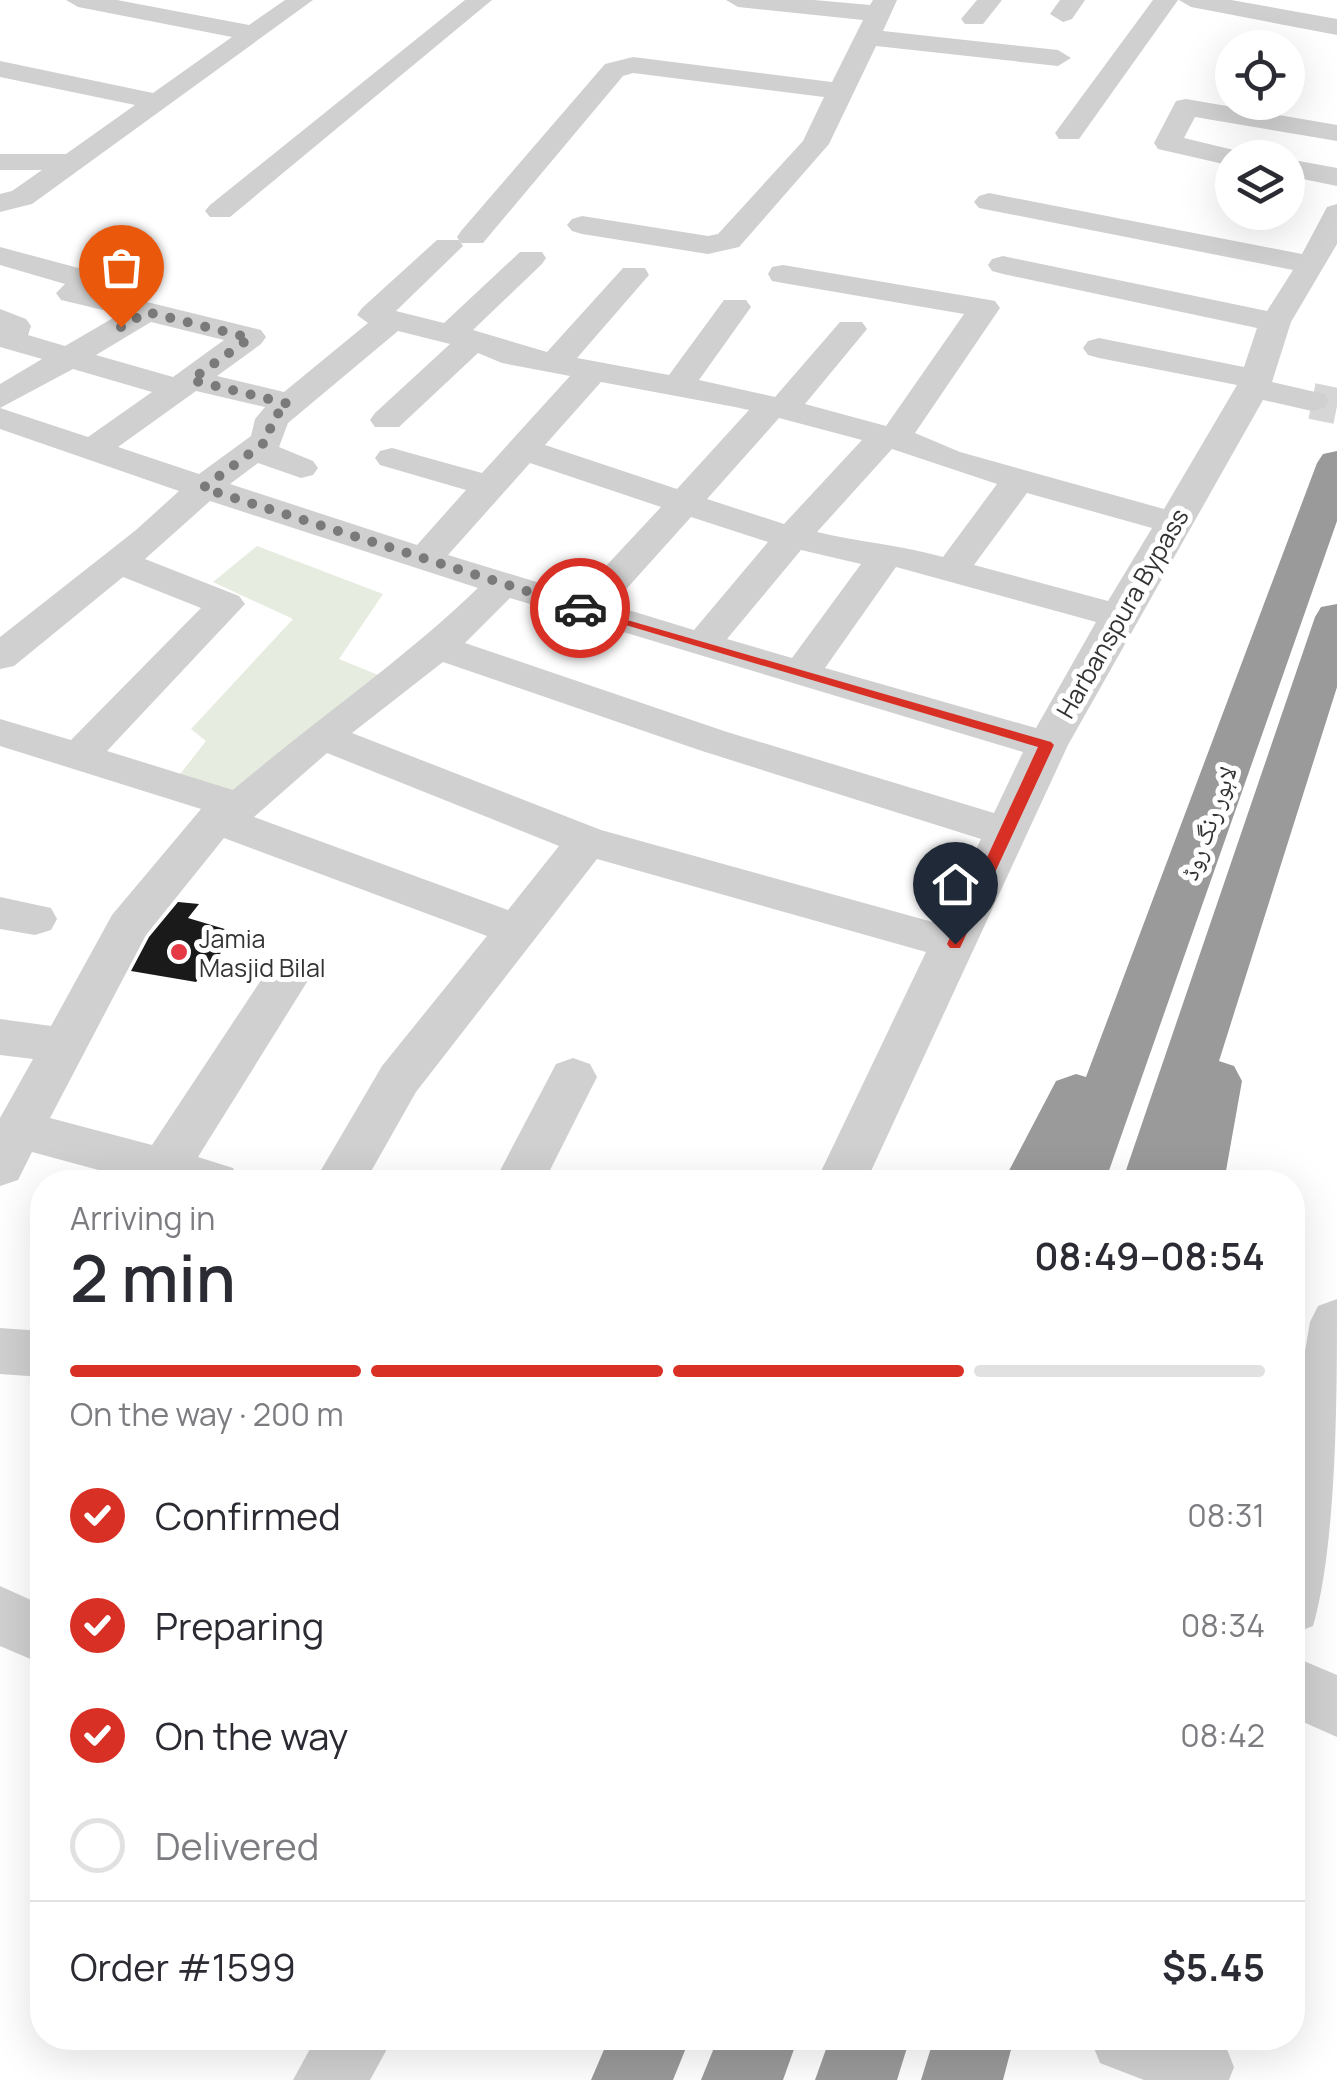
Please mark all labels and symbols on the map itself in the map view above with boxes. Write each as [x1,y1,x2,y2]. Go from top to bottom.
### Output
pin [79,225,164,328]
street label: Harbanspura Bypass [1048,502,1196,724]
courier [530,558,630,658]
street label: لاہور رنگ روڈ [1171,761,1245,885]
pin [913,842,998,945]
place label: Jamia Masjid Bilal [199,921,326,985]
marker: Jamia Masjid Bilal [168,941,190,963]

